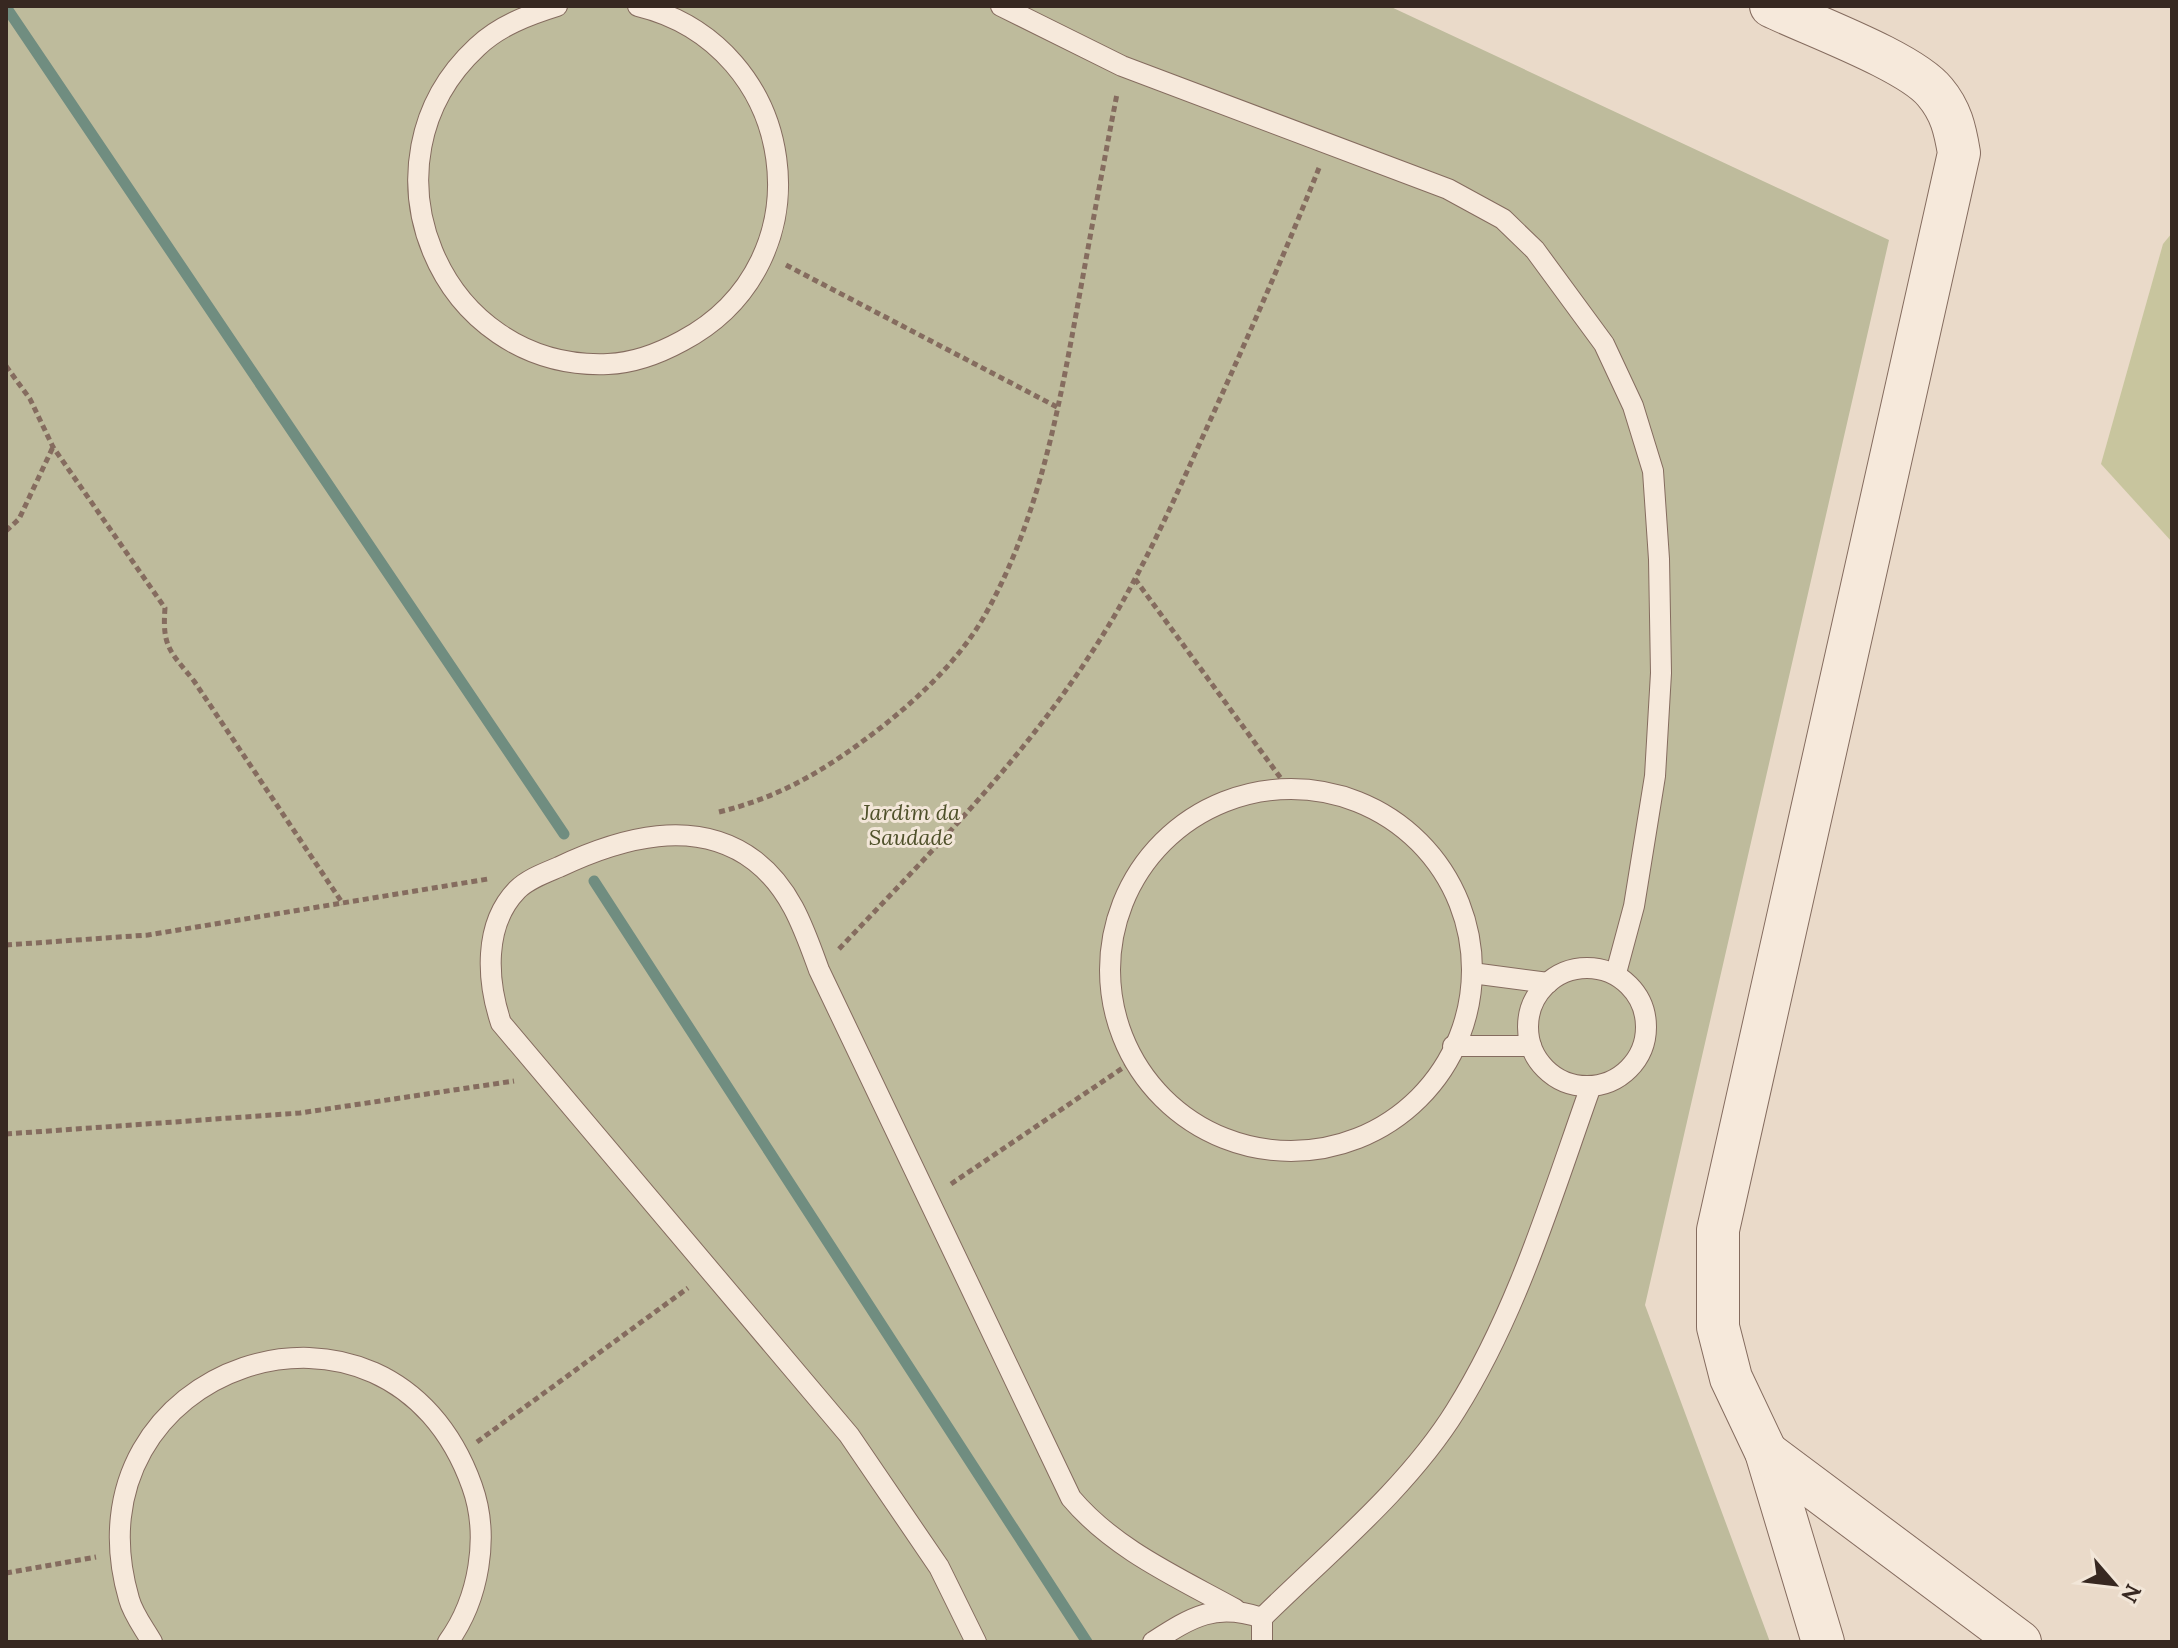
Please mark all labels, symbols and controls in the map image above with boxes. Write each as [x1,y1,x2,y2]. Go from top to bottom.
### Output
park label: Jardim da Saudade [861,798,961,851]
north arrow [2074,1544,2154,1624]
text: N [2115,1579,2148,1607]

